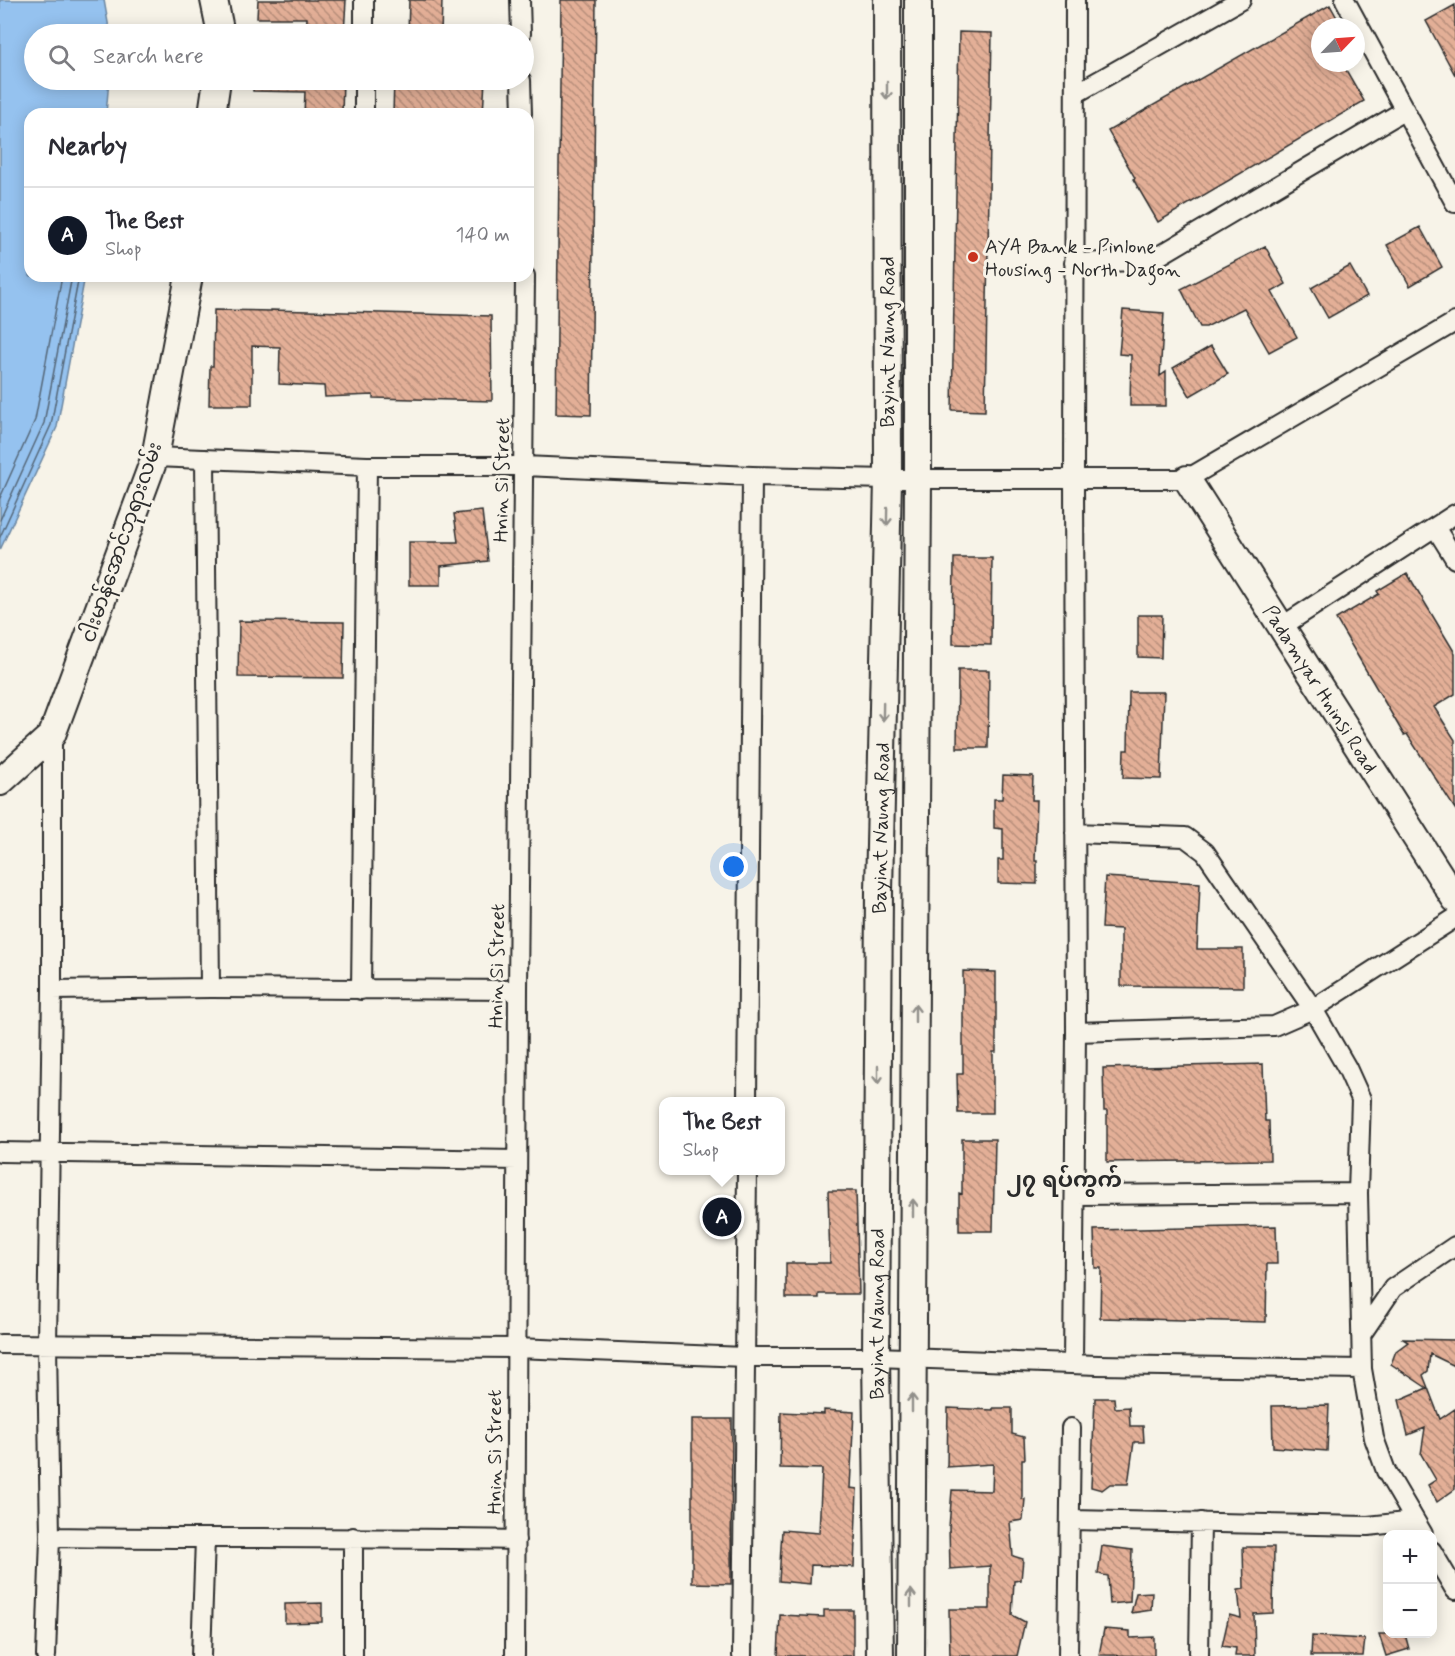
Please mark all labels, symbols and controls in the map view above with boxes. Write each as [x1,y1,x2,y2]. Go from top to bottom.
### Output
north arrow [1311,18,1365,72]
search box [24,24,534,90]
icon: search [45,41,78,74]
text: Search here [93,43,204,71]
one-way arrow [881,81,893,101]
text: Nearby [48,130,127,164]
text: The Best [105,208,184,236]
text: A [61,222,74,249]
text: 140 m [456,222,510,249]
place label: AYA Bank - Pinlone Housing - North Dagon [985,234,1181,286]
text: Shop [105,236,142,263]
marker: AYA Bank - Pinlone Housing - North Dagon [966,250,980,264]
street label: Bayint Naung Road [875,256,902,428]
street label: Hnin Si Street [488,417,517,543]
street label: ငါးမာန်အောင်ဘုရားလမ်း [74,438,171,647]
one-way arrow [881,507,893,527]
street label: Padamyar Hninsi Road [1256,600,1383,779]
one-way arrow [877,702,889,722]
street label: Bayint Naung Road [867,742,897,914]
your location [719,852,748,881]
street label: Hnin Si Street [483,903,512,1029]
one-way arrow [909,1003,921,1023]
one-way arrow [872,1065,884,1085]
popup [659,1097,785,1175]
text: The Best [683,1109,761,1137]
text: Shop [683,1137,719,1164]
district label: ၂၇ ရပ်ကွက် [1006,1164,1122,1197]
pin: A [702,1194,742,1240]
one-way arrow [907,1198,919,1218]
street label: Bayint Naung Road [864,1228,892,1400]
street label: Hnin Si Street [482,1390,509,1514]
one-way arrow [906,1393,918,1413]
map controls [1383,1530,1437,1638]
button: + [1383,1530,1437,1584]
button: − [1383,1584,1437,1638]
one-way arrow [905,1588,917,1608]

